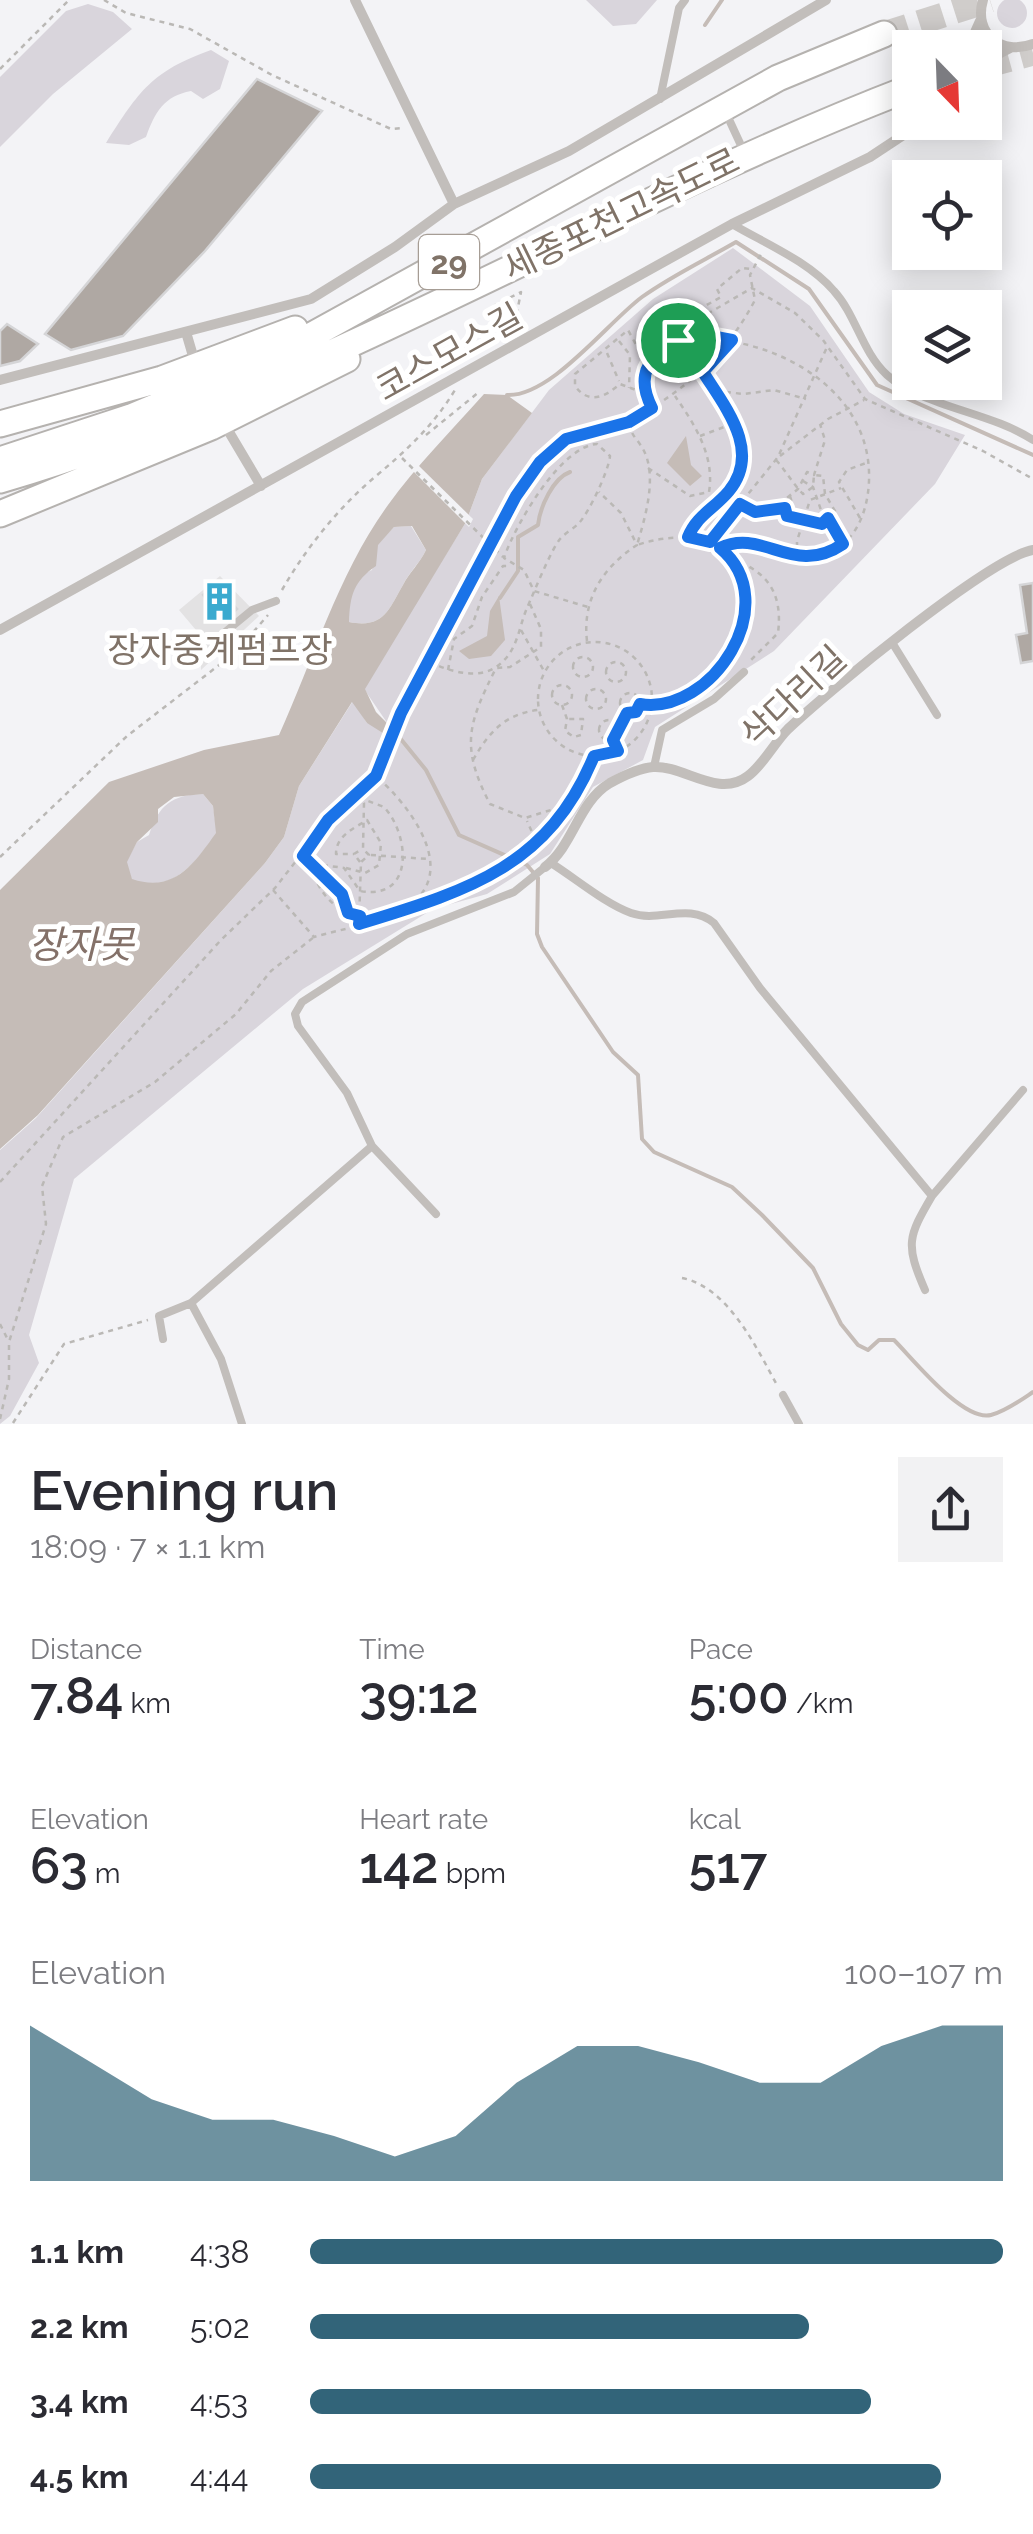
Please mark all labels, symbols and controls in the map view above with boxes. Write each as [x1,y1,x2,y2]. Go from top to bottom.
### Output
north arrow [892,30,1002,140]
map controls [892,30,1002,400]
street label: 세종포천고속도로 [496,139,746,289]
button: locate [892,160,1002,270]
road number: 29 [419,235,479,289]
button: layers [892,290,1002,400]
street label: 코스모스길 [369,295,529,409]
pin [636,298,721,383]
icon: arrive [651,313,706,368]
building icon: 장자중계펌프장 [199,581,241,623]
place label: 장자중계펌프장 [107,629,333,670]
street label: 삭다리길 [732,637,854,755]
water label: 장자못 [29,922,135,967]
button: share [898,1457,1003,1562]
text: Evening run [30,1458,338,1523]
text: 18:09 · 7 × 1.1 km [30,1528,265,1565]
text: Distance [30,1633,142,1666]
text: Time [359,1633,425,1666]
text: Pace [689,1633,753,1666]
text: 7.84 [30,1666,123,1725]
text: 39:12 [359,1666,478,1725]
text: 5:00 [689,1666,789,1725]
text: km [123,1687,171,1720]
text: /km [789,1687,853,1720]
text: Elevation [30,1803,149,1836]
text: Heart rate [359,1803,488,1836]
text: kcal [689,1803,741,1836]
text: 63 [30,1836,88,1895]
text: 142 [359,1836,439,1895]
text: 517 [689,1836,767,1895]
text: m [88,1857,121,1890]
text: bpm [439,1857,506,1890]
text: Elevation [30,1954,166,1991]
text: 100–107 m [844,1954,1003,1991]
text: 1.1 km [30,2233,124,2270]
text: 4:38 [190,2233,250,2270]
text: 2.2 km [30,2308,129,2345]
text: 5:02 [190,2308,250,2345]
text: 3.4 km [30,2383,129,2420]
text: 4:53 [190,2383,248,2420]
text: 4.5 km [30,2458,129,2495]
text: 4:44 [190,2458,248,2495]

